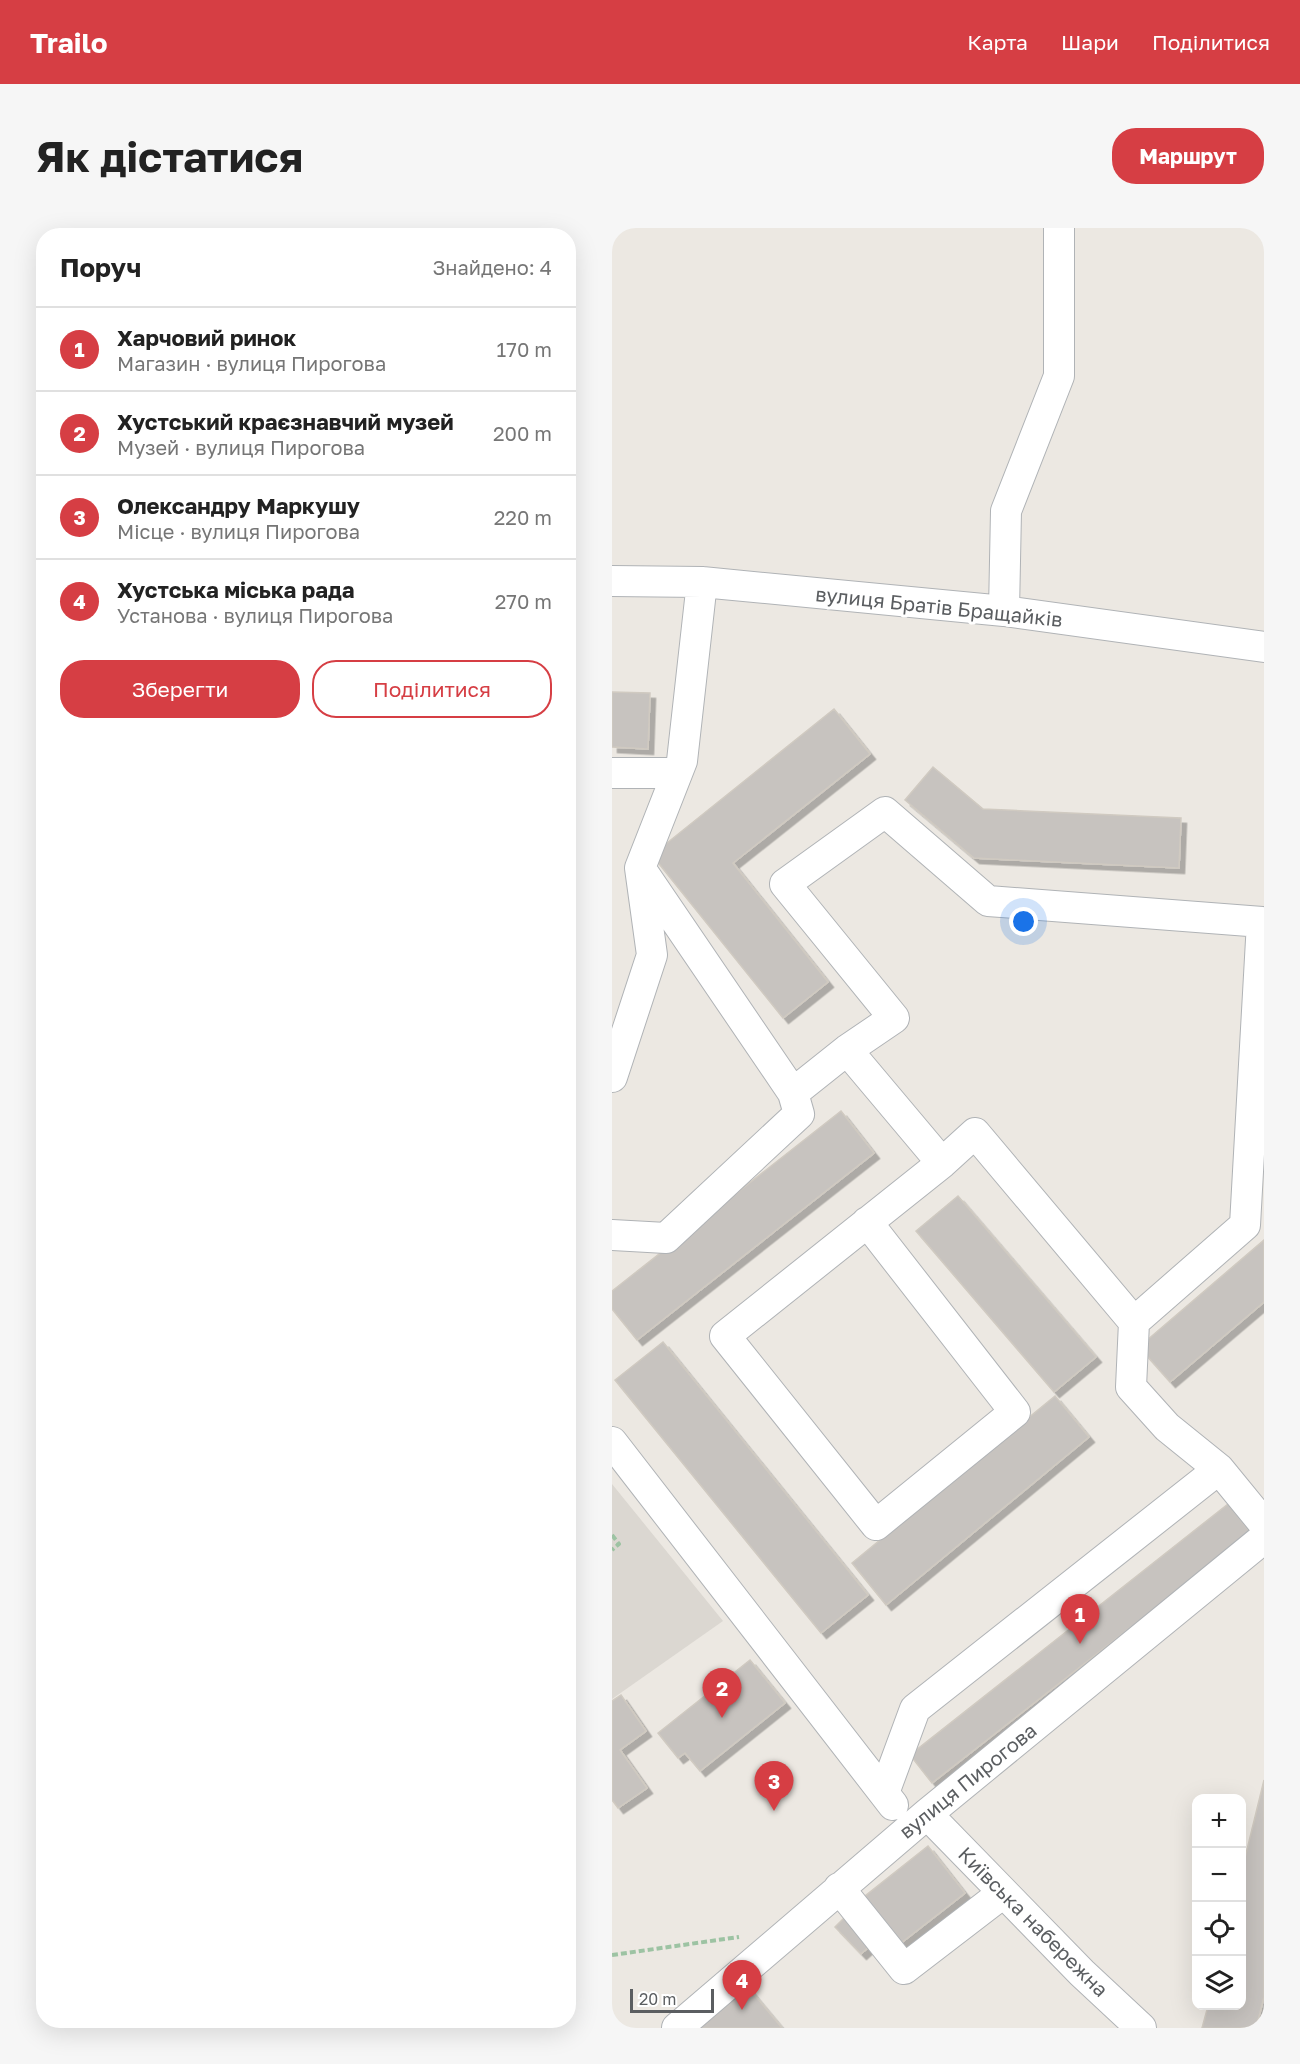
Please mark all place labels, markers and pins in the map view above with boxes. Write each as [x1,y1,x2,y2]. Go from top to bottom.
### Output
pin: 1 [1060,1594,1100,1644]
pin: 2 [702,1668,742,1718]
pin: 3 [754,1762,794,1811]
pin: 4 [722,1960,762,2010]

